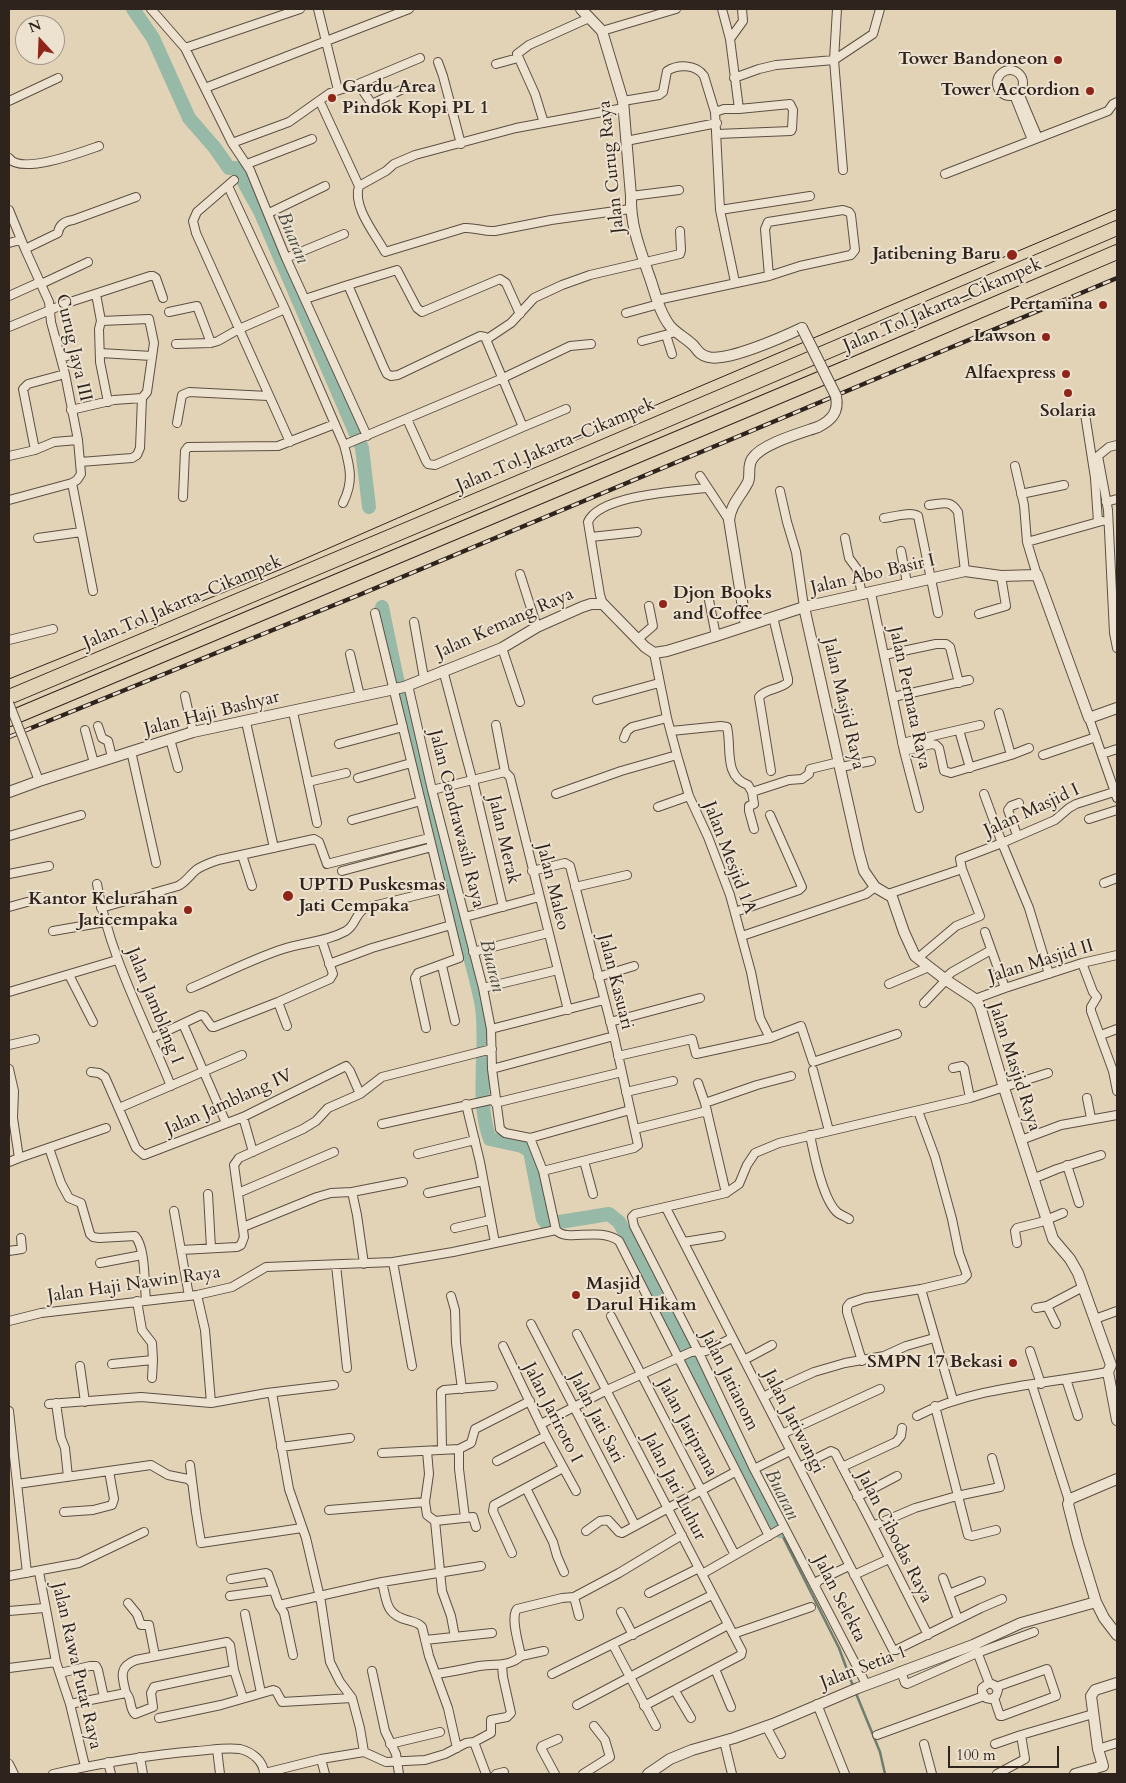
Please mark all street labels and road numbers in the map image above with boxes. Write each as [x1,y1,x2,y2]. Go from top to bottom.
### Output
street label: Jalan Curug Raya [594,99,630,235]
street label: Jalan Tol Jakarta–Cikampek [840,254,1046,358]
street label: Curug Jaya III [50,292,96,404]
street label: Jalan Tol Jakarta–Cikampek [453,394,659,498]
street label: Jalan Abo Basir I [809,550,937,600]
street label: Jalan Tol Jakarta–Cikampek [80,551,286,655]
street label: Jalan Kemang Raya [433,584,577,664]
street label: Jalan Permata Raya [883,625,935,771]
street label: Jalan Masjid Raya [817,636,869,772]
street label: Jalan Haji Bashyar [142,687,282,741]
street label: Jalan Cendrawasih Raya [423,728,489,910]
street label: Jalan Masjid I [981,780,1083,842]
street label: Jalan Merak [482,794,524,886]
street label: Jalan Mesjid 1A [698,799,760,917]
street label: Jalan Maleo [531,841,573,933]
street label: Jalan Kasuari [593,932,637,1032]
street label: Jalan Masjid II [986,936,1096,988]
street label: Jalan Jamblang I [121,945,187,1067]
street label: Jalan Masjid Raya [983,1000,1045,1134]
street label: Jalan Jamblang IV [162,1065,296,1141]
street label: Jalan Haji Nawin Raya [46,1262,222,1308]
street label: Jalan Jatianom [695,1327,763,1435]
street label: Jalan Jariroto I [518,1359,586,1467]
street label: Jalan Jatiwangi [758,1367,828,1477]
street label: Jalan Jati Sari [564,1369,628,1467]
street label: Jalan Jatiprana [652,1375,722,1481]
street label: Jalan Jati Luhur [638,1430,710,1544]
street label: Jalan Cibodas Raya [851,1467,937,1607]
street label: Jalan Selekta [808,1552,870,1646]
street label: Jalan Rawa Putat Raya [46,1580,106,1752]
street label: Jalan Setia 1 [818,1642,910,1694]

